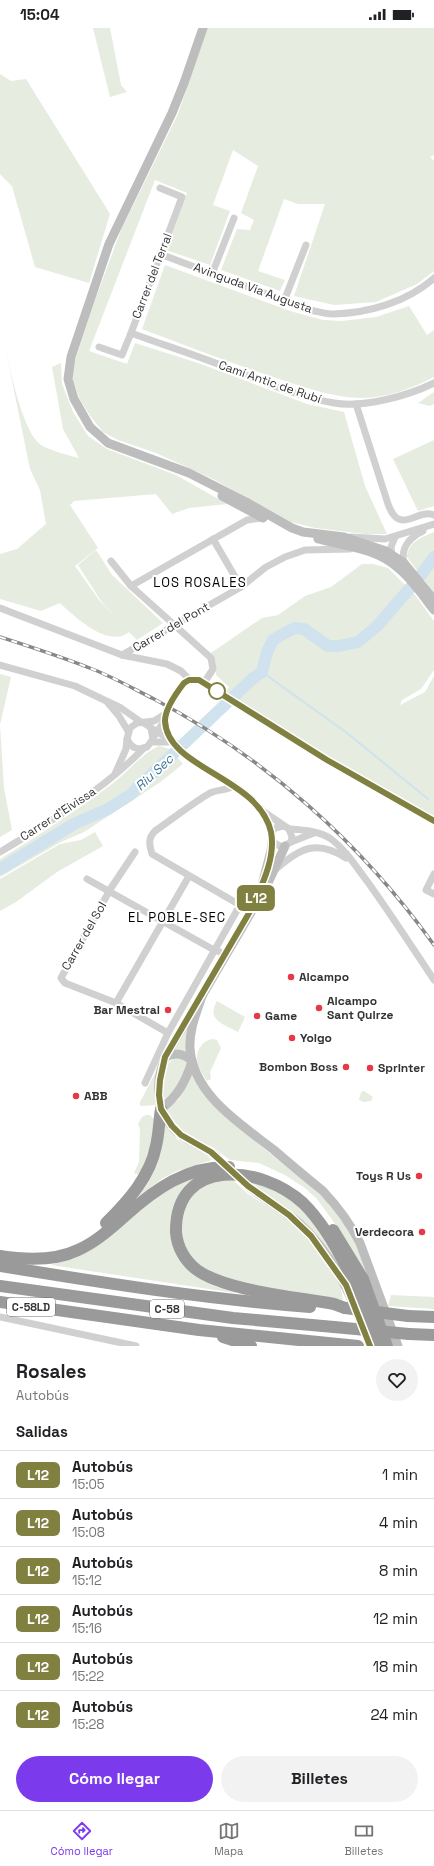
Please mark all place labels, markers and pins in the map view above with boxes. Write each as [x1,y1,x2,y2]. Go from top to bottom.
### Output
unlabelled marker [208,682,226,700]
place label: Alcampo [299,969,349,985]
marker: Alcampo [286,972,296,982]
place label: Alcampo Sant Quirze [327,993,394,1023]
place label: Bar Mestral [93,1002,160,1018]
marker: Alcampo Sant Quirze [314,1003,324,1013]
marker: Bar Mestral [163,1005,173,1015]
place label: Game [265,1008,297,1024]
marker: Game [252,1011,262,1021]
place label: Yoigo [300,1030,332,1046]
marker: Yoigo [287,1033,297,1043]
place label: Bombon Boss [259,1059,338,1075]
place label: Sprinter [378,1060,425,1076]
marker: Bombon Boss [341,1062,351,1072]
marker: Sprinter [365,1063,375,1073]
place label: ABB [84,1088,108,1104]
marker: ABB [71,1091,81,1101]
place label: Toys R Us [356,1168,411,1184]
marker: Toys R Us [414,1171,424,1181]
place label: Verdecora [355,1224,414,1240]
marker: Verdecora [417,1227,427,1237]

